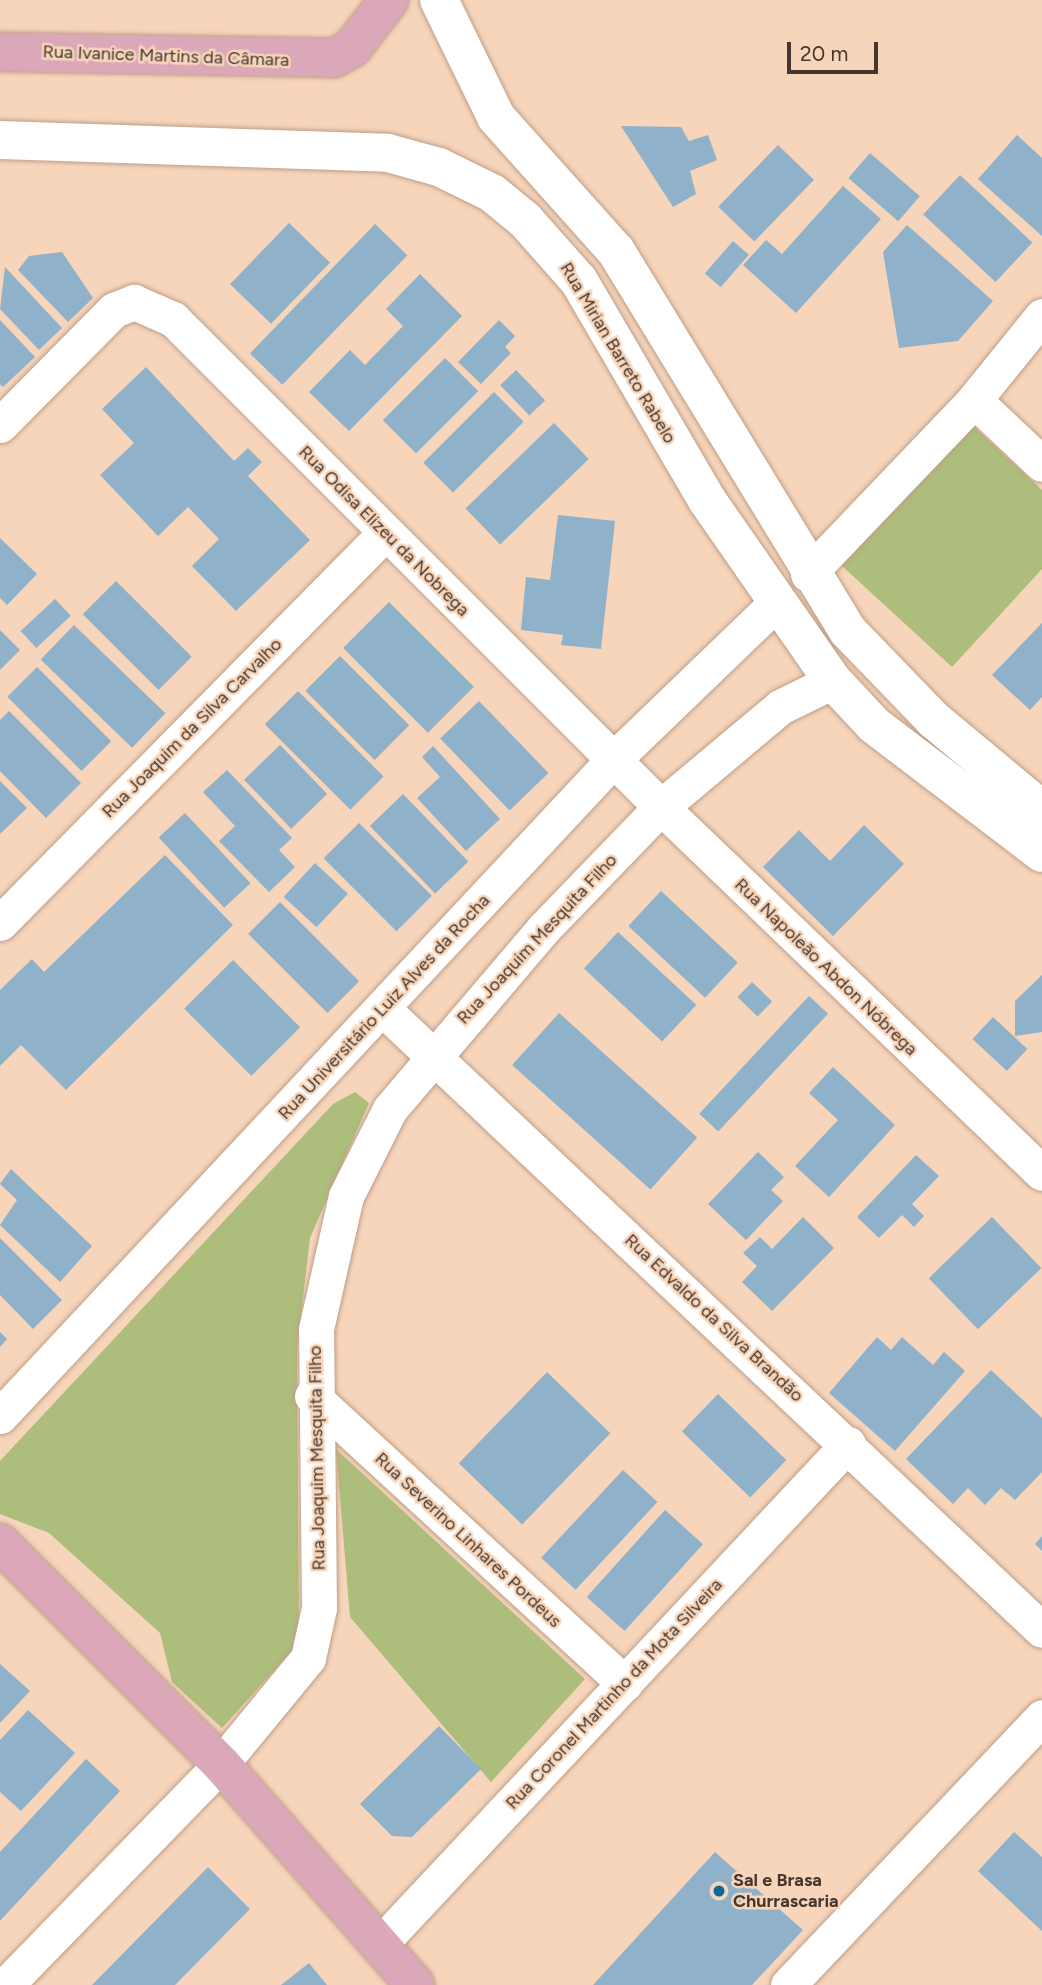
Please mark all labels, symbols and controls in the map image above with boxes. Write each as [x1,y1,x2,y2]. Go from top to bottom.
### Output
scale bar [790,28,881,72]
street label: Rua Ivanice Martins da Câmara [42,41,290,71]
text: 20 m [800,41,848,66]
street label: Rua Mirian Barreto Rabelo [555,259,681,447]
street label: Rua Odisa Elizeu da Nobrega [294,441,474,621]
street label: Rua Joaquim da Silva Carvalho [98,634,286,822]
street label: Rua Joaquim Mesquita Filho [452,849,622,1029]
street label: Rua Napoleão Abdon Nóbrega [730,874,922,1060]
street label: Rua Universitário Luiz Alves da Rocha [274,890,494,1124]
street label: Rua Edvaldo da Silva Brandão [620,1229,808,1407]
street label: Rua Joaquim Mesquita Filho [304,1345,330,1571]
street label: Rua Severino Linhares Pordeus [370,1448,566,1632]
street label: Rua Coronel Martinho da Mota Silveira [501,1574,727,1814]
place label: Sal e Brasa Churrascaria [733,1870,839,1912]
marker: Sal e Brasa Churrascaria [711,1883,727,1899]

